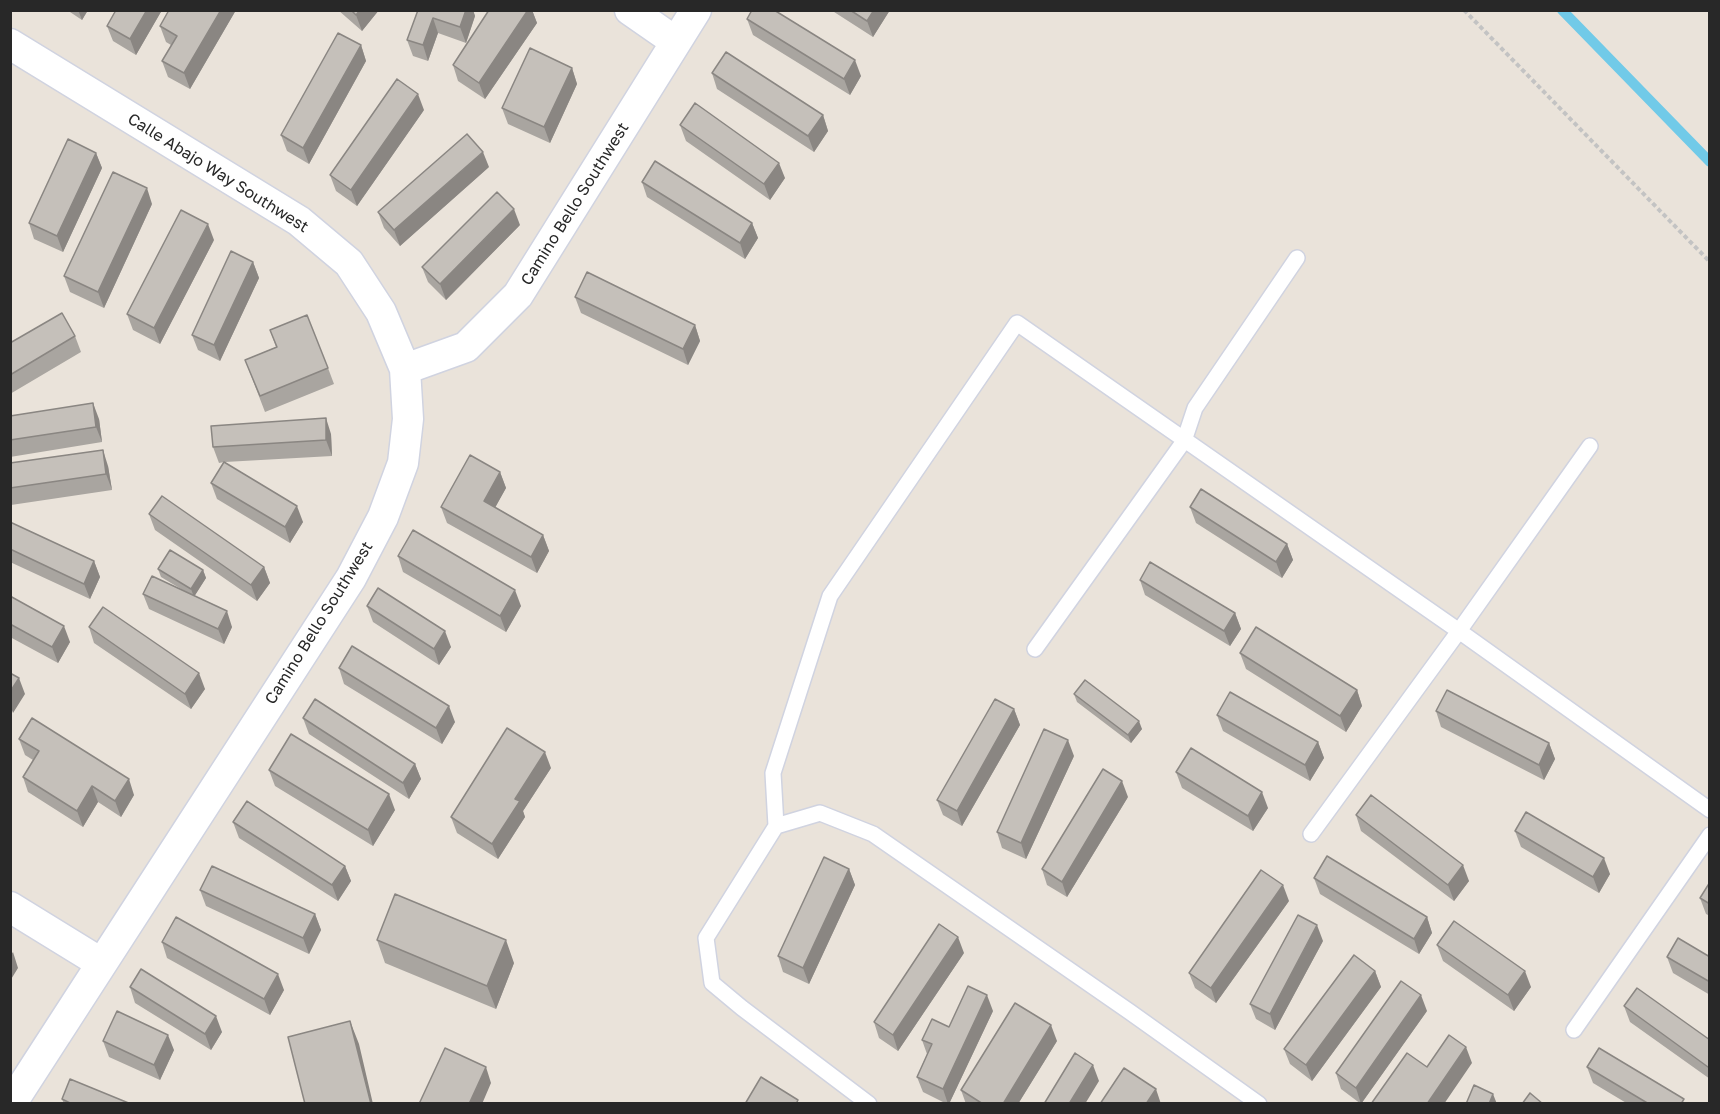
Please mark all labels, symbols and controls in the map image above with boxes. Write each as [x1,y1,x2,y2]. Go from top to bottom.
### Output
street label: Calle Abajo Way Southwest [124,109,312,237]
street label: Camino Bello Southwest [517,119,633,289]
street label: Camino Bello Southwest [261,538,377,708]

